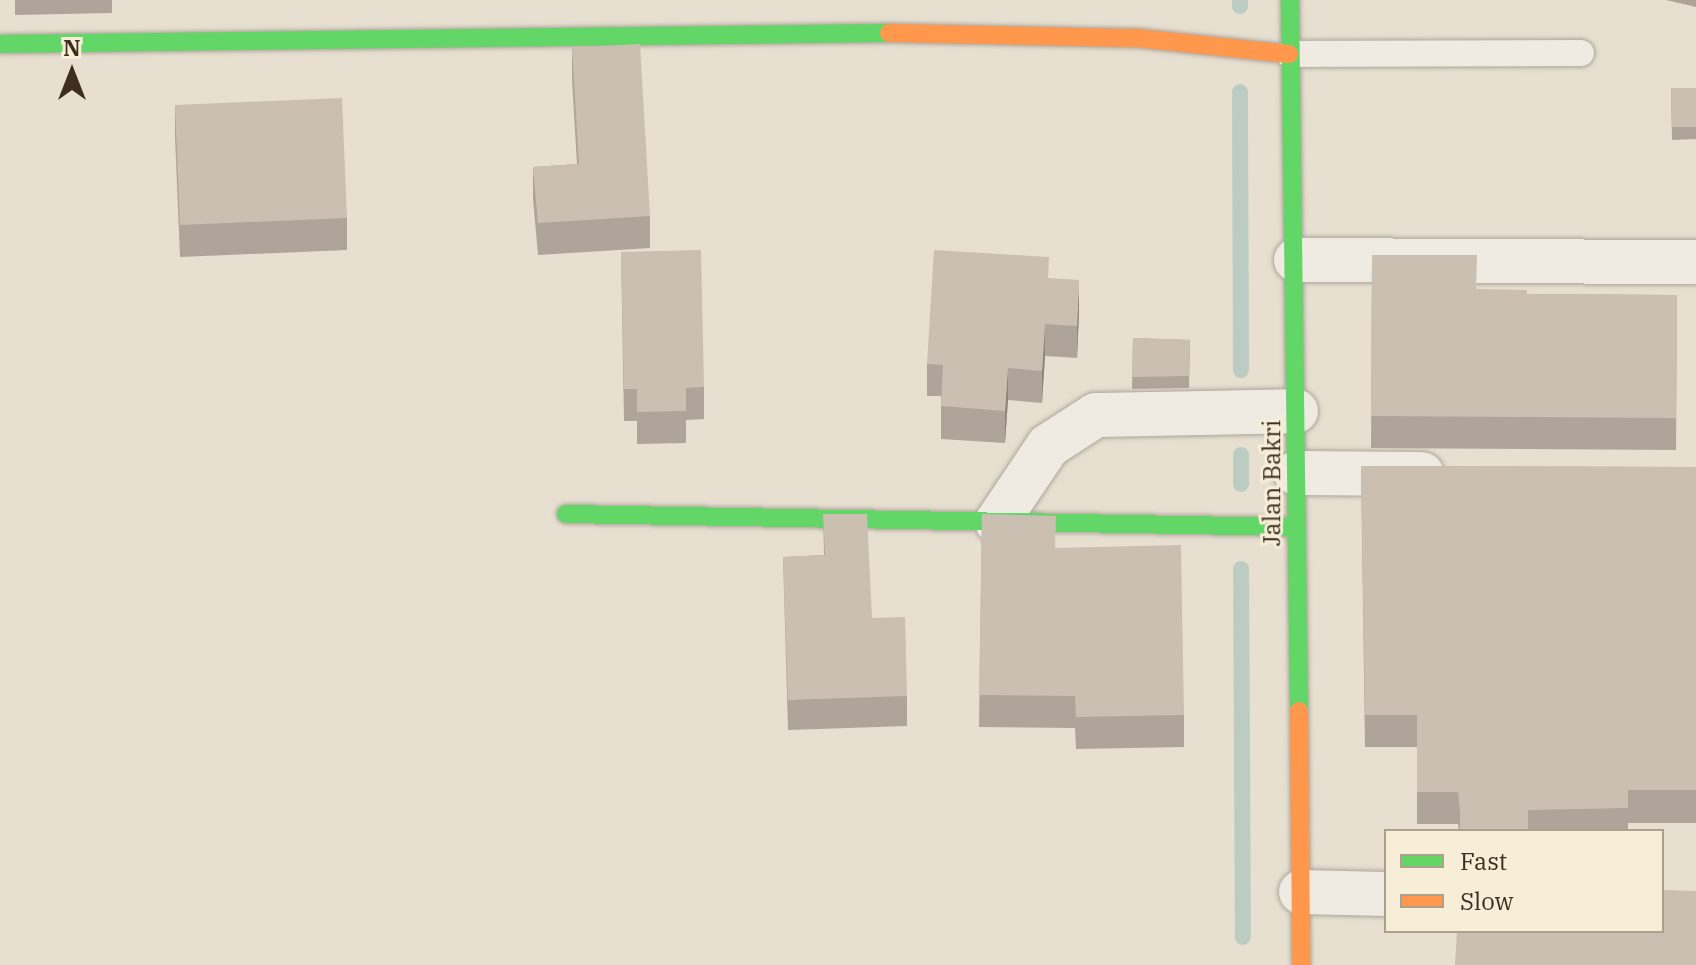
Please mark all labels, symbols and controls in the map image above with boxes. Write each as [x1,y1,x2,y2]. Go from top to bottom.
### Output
north arrow [32,32,112,112]
text: N [63,33,81,62]
street label: Jalan Bakri [1258,420,1286,546]
legend [1384,829,1664,933]
text: Fast [1460,845,1507,877]
text: Slow [1460,885,1513,917]

